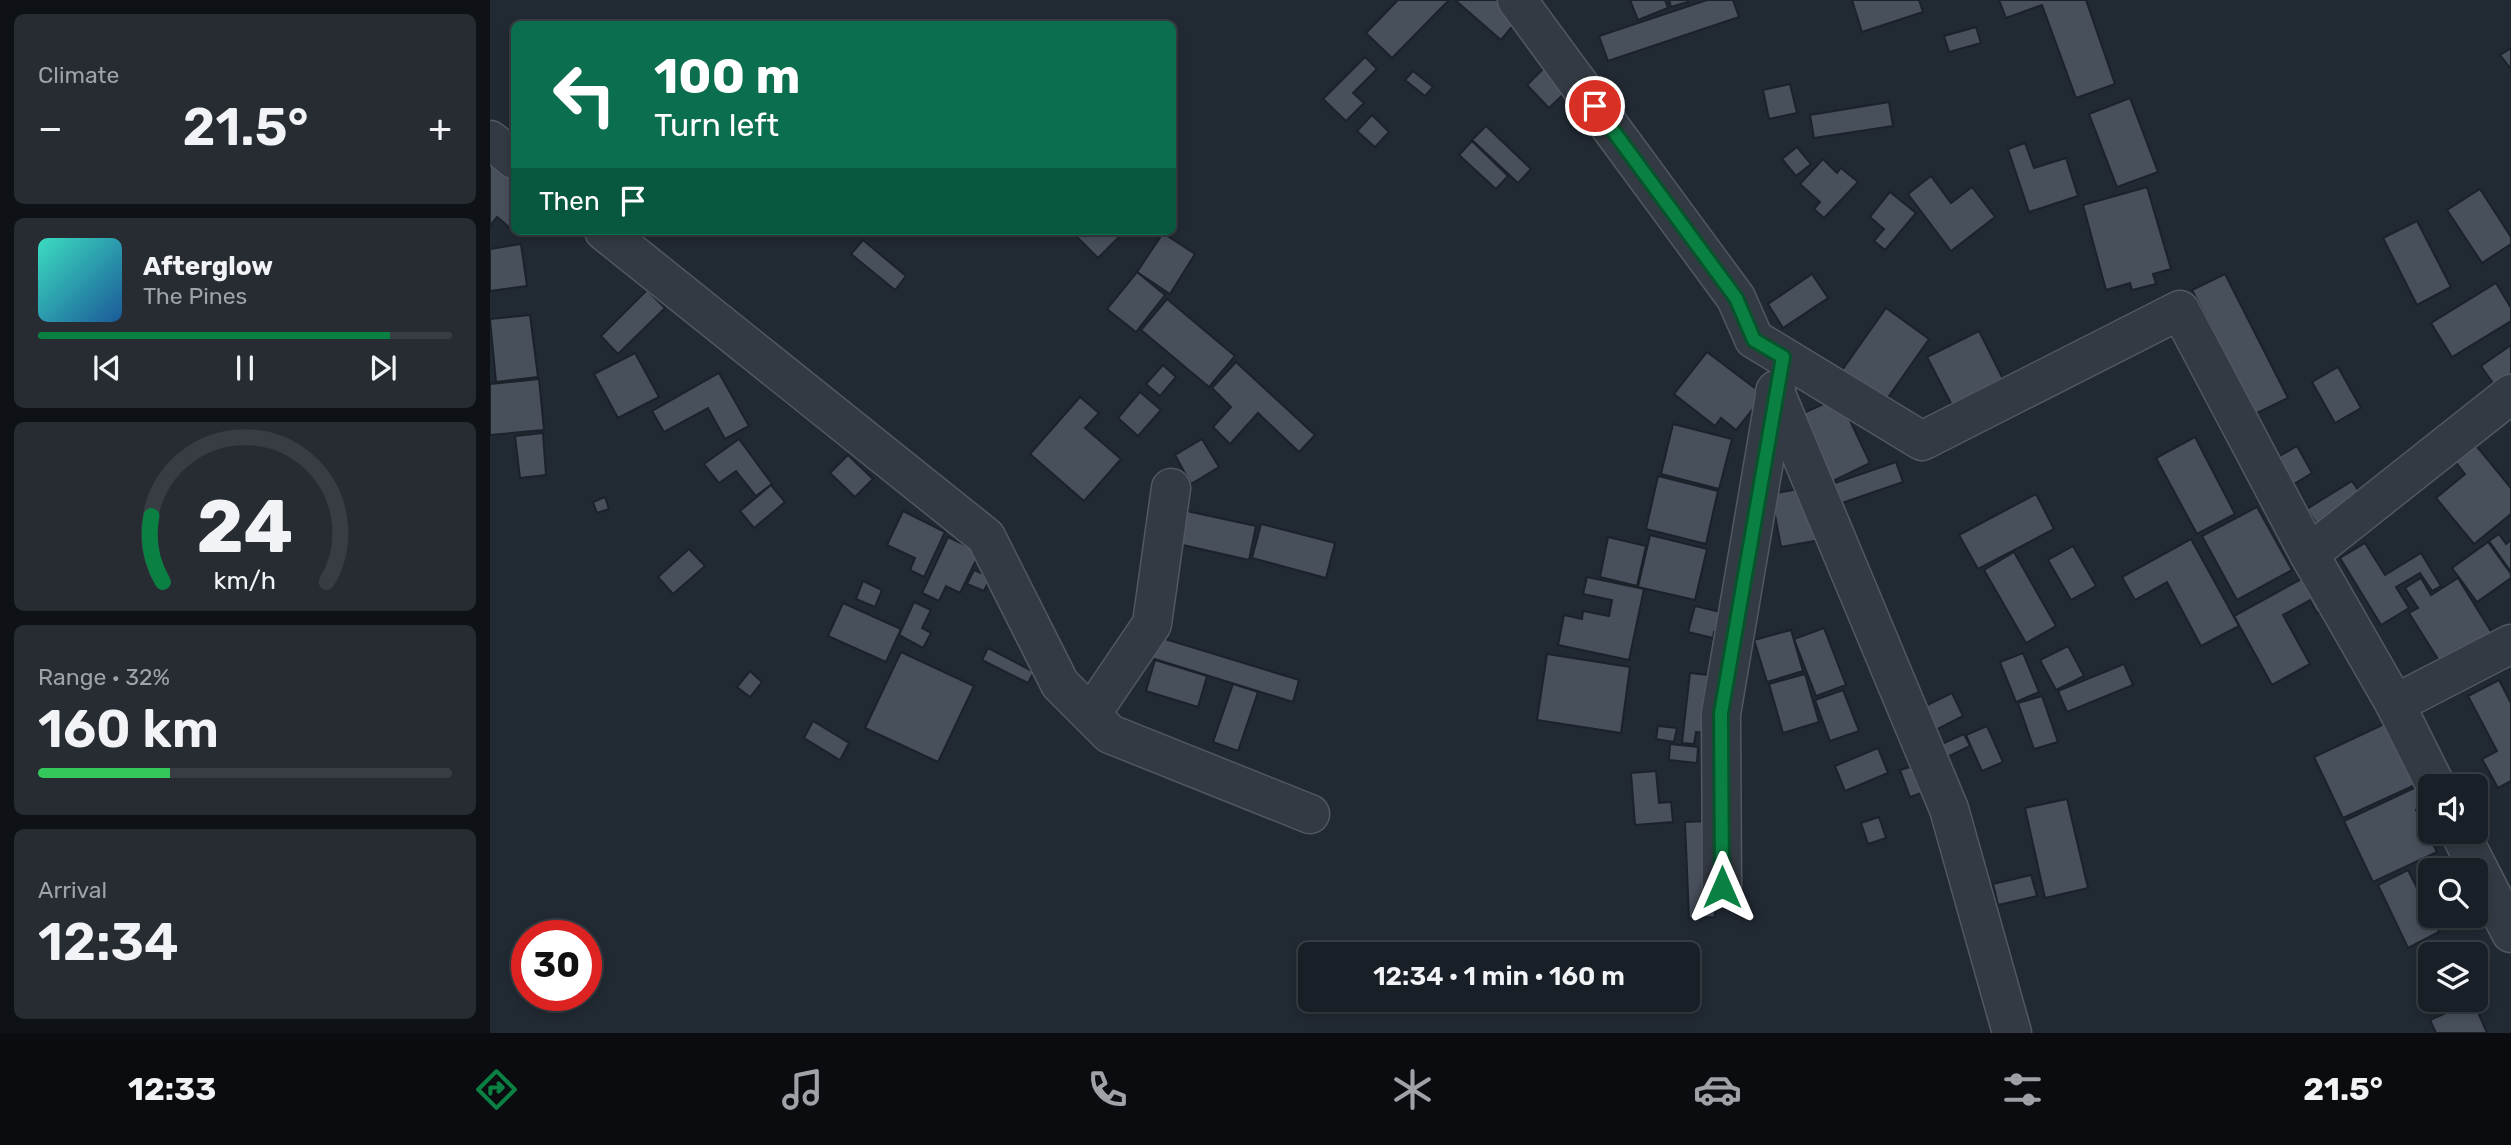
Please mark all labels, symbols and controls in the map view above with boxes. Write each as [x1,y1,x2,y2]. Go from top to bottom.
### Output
text: 100 m [654,47,800,105]
icon: left [539,49,630,140]
text: Climate [38,61,119,89]
pin [1565,76,1625,136]
icon: arrive [1576,87,1614,125]
text: 21.5° [182,96,309,158]
text: − [38,105,63,151]
text: + [428,105,452,151]
text: Turn left [654,106,779,144]
icon: arrive [614,182,652,220]
text: Then [539,186,600,217]
text: Afterglow [143,251,273,282]
text: The Pines [143,282,247,310]
icon: previous [88,349,126,387]
icon: pause [226,349,264,387]
icon: next [364,349,402,387]
text: 24 [197,485,293,571]
text: km/h [214,566,276,595]
text: Range · 32% [38,663,170,691]
text: 160 km [38,698,219,760]
map controls [2418,774,2488,1012]
button: sound [2418,774,2488,844]
position arrow [1685,850,1759,924]
button: search [2418,858,2488,928]
text: Arrival [38,876,107,904]
text: 12:34 [38,911,179,973]
speed limit sign: 30 [511,920,602,1011]
button: layers [2418,942,2488,1012]
text: 12:34 · 1 min · 160 m [1373,961,1625,992]
icon: directions [472,1065,521,1114]
icon: music [778,1065,827,1114]
icon: phone [1083,1065,1132,1114]
icon: climate [1388,1065,1437,1114]
icon: car [1693,1065,1742,1114]
icon: filters [1998,1065,2047,1114]
text: 12:33 [128,1070,216,1108]
text: 21.5° [2303,1070,2383,1108]

